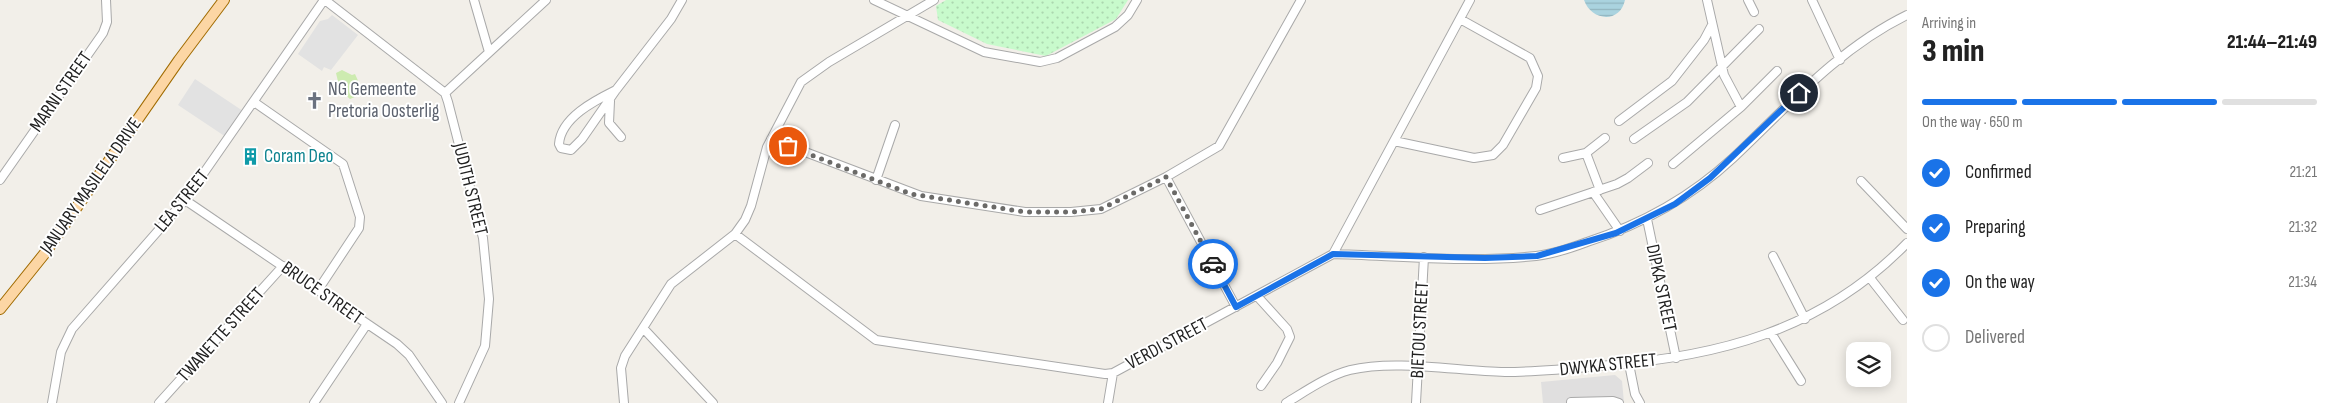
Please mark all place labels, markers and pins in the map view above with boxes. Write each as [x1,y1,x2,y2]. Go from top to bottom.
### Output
pin [1778,72,1820,114]
place label: NG Gemeente Pretoria Oosterlig [328,78,440,123]
church icon: NG Gemeente Pretoria Oosterlig [304,90,324,110]
pin [767,125,809,167]
place label: Coram Deo [264,145,333,168]
building icon: Coram Deo [240,146,260,166]

